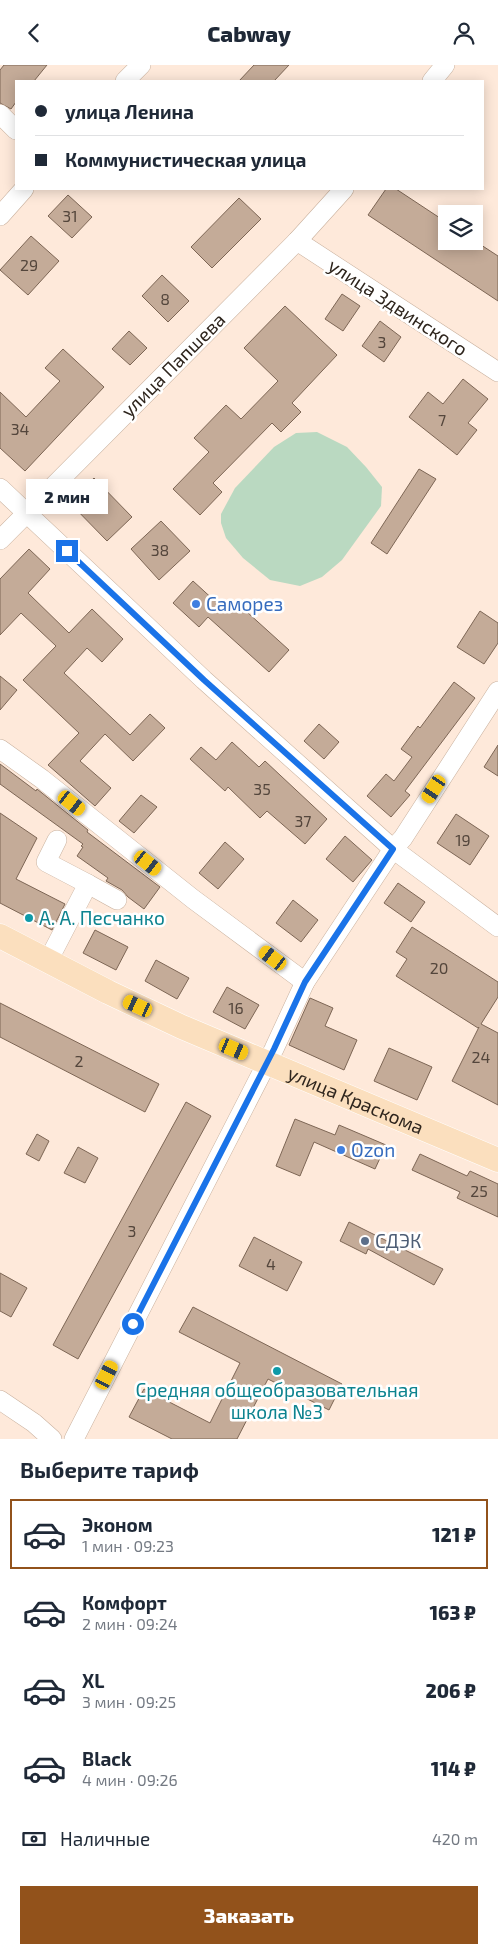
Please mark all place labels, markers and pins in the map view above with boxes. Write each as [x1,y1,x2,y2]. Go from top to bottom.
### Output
place label: Саморез [206,592,283,615]
marker: Саморез [190,598,202,610]
place label: А. А. Песчанко [39,906,165,929]
marker: А. А. Песчанко [23,912,35,924]
place label: Ozon [351,1138,395,1161]
marker: Ozon [335,1144,347,1156]
place label: СДЭК [375,1229,421,1252]
marker: СДЭК [359,1235,371,1247]
marker: Средняя общеобразовательная школа №3 [271,1365,283,1377]
place label: Средняя общеобразовательная школа №3 [135,1378,419,1423]

